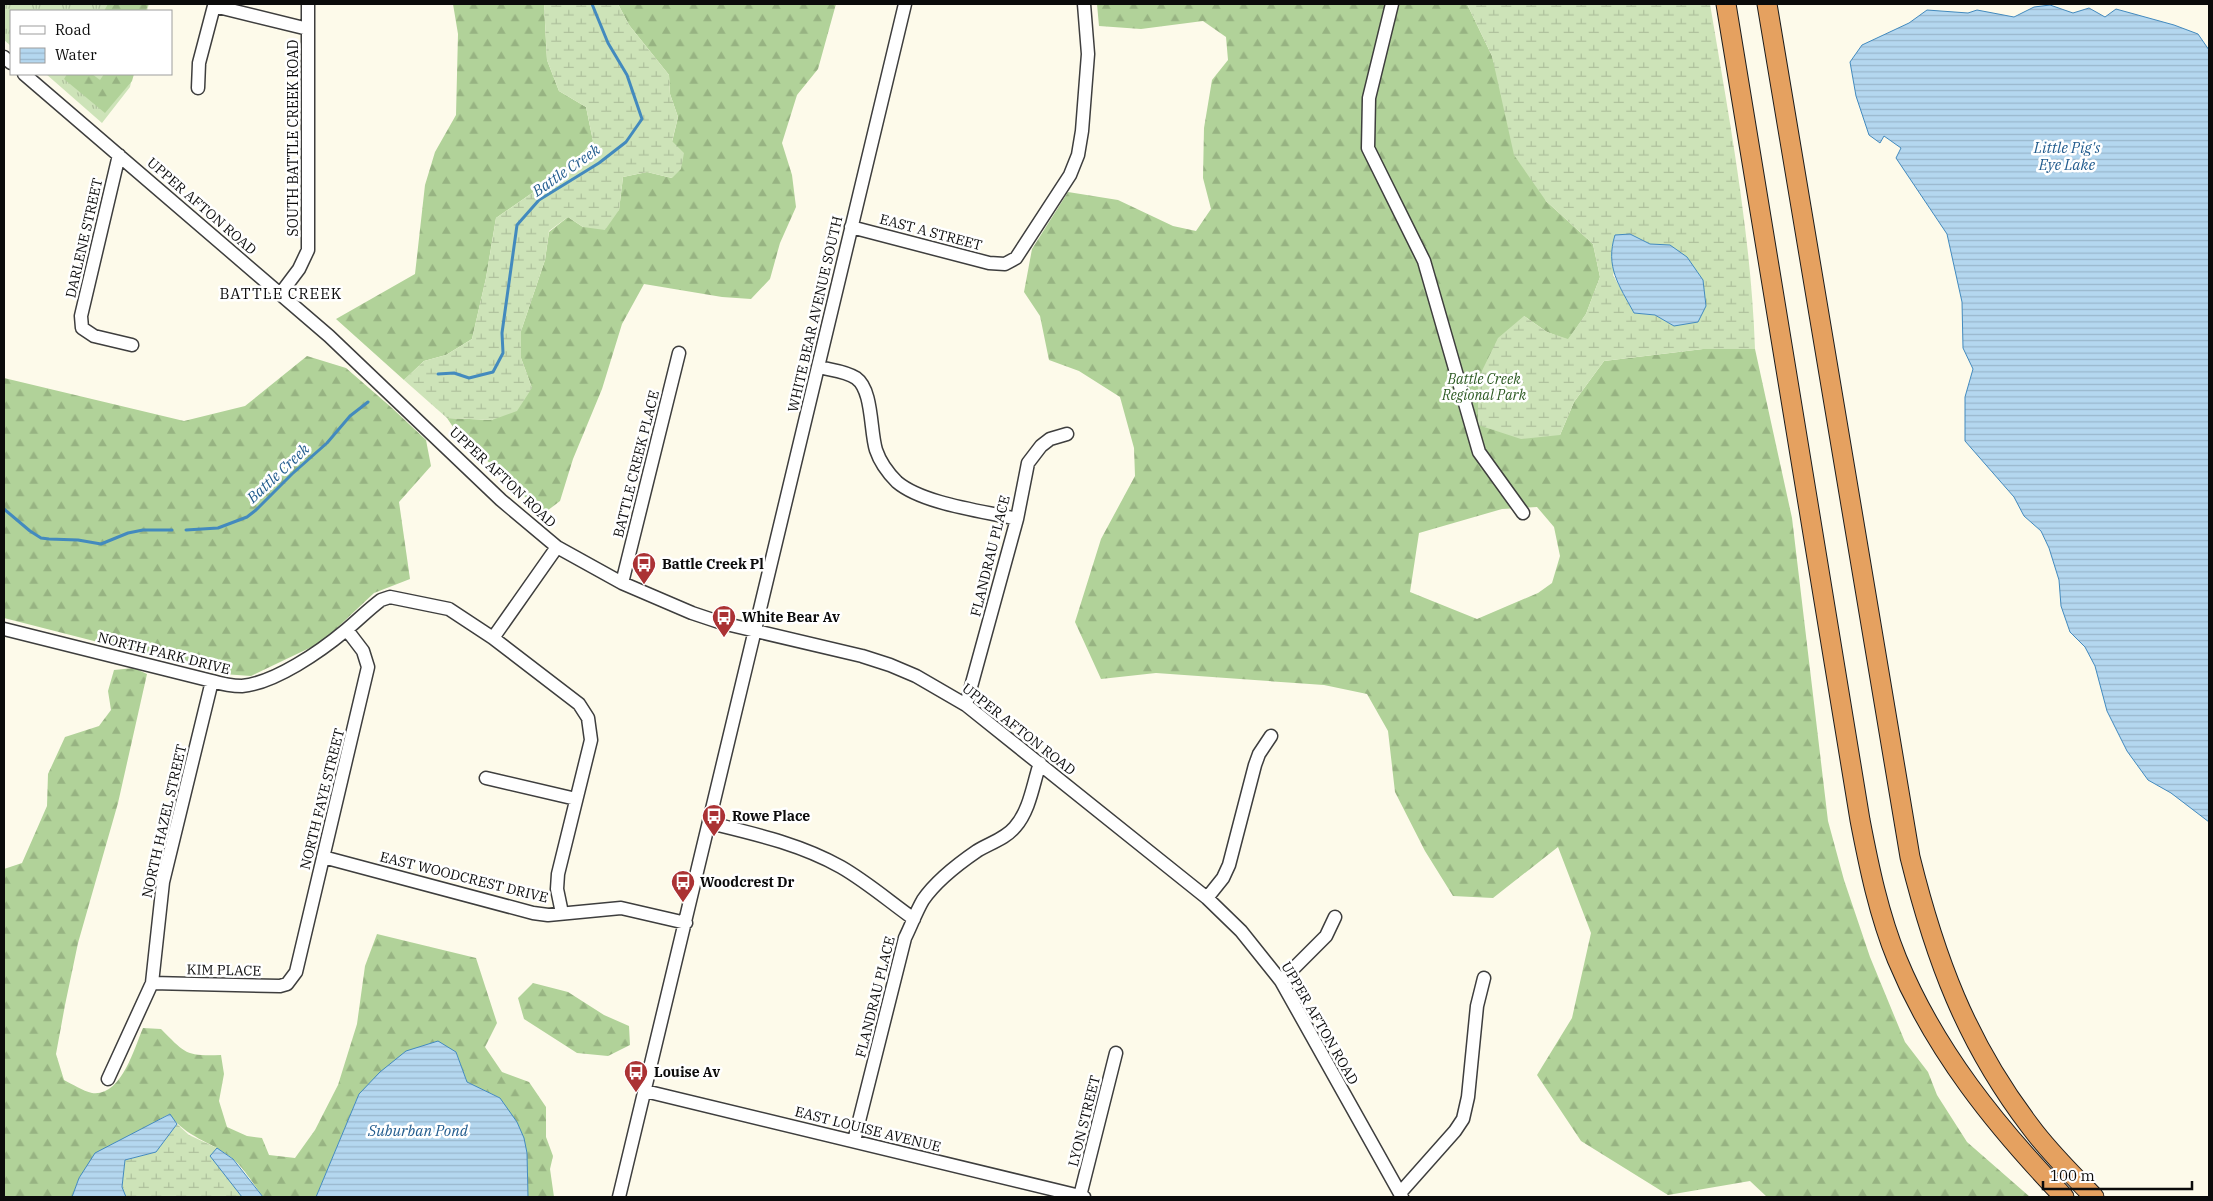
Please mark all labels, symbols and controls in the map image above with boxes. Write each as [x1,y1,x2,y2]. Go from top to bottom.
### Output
legend [10,10,172,75]
text: Road [55,20,91,39]
street label: SOUTH BATTLE CREEK ROAD [284,39,302,237]
text: Water [55,45,97,64]
water label: Little Pig's Eye Lake [2033,138,2101,174]
water label: Battle Creek [528,140,604,201]
street label: UPPER AFTON ROAD [143,153,261,259]
street label: DARLENE STREET [61,176,107,300]
street label: EAST A STREET [878,210,984,254]
street label: WHITE BEAR AVENUE SOUTH [784,214,846,414]
district label: BATTLE CREEK [220,284,342,303]
park label: Battle Creek Regional Park [1441,370,1527,404]
street label: BATTLE CREEK PLACE [609,388,663,540]
street label: UPPER AFTON ROAD [446,423,560,531]
water label: Battle Creek [242,439,313,507]
street label: FLANDRAU PLACE [966,493,1014,619]
bus stop icon: Battle Creek Pl [631,551,657,585]
place label: Battle Creek Pl [662,555,764,573]
bus stop icon: White Bear Av [711,604,737,638]
place label: White Bear Av [742,608,840,626]
street label: NORTH PARK DRIVE [96,628,232,678]
street label: UPPER AFTON ROAD [959,679,1080,779]
street label: NORTH FAYE STREET [296,726,348,872]
street label: NORTH HAZEL STREET [138,742,190,900]
bus stop icon: Rowe Place [701,803,727,837]
place label: Rowe Place [732,807,810,825]
street label: EAST WOODCREST DRIVE [378,847,550,907]
bus stop icon: Woodcrest Dr [670,869,696,903]
place label: Woodcrest Dr [700,873,795,891]
street label: FLANDRAU PLACE [851,934,899,1060]
street label: UPPER AFTON ROAD [1277,958,1363,1088]
street label: KIM PLACE [186,960,262,980]
bus stop icon: Louise Av [623,1059,649,1093]
place label: Louise Av [654,1063,720,1081]
street label: LYON STREET [1064,1073,1104,1169]
street label: EAST LOUISE AVENUE [793,1102,943,1156]
water label: Suburban Pond [367,1121,469,1140]
scale bar [2043,1158,2192,1190]
text: 100 m [2050,1166,2095,1185]

